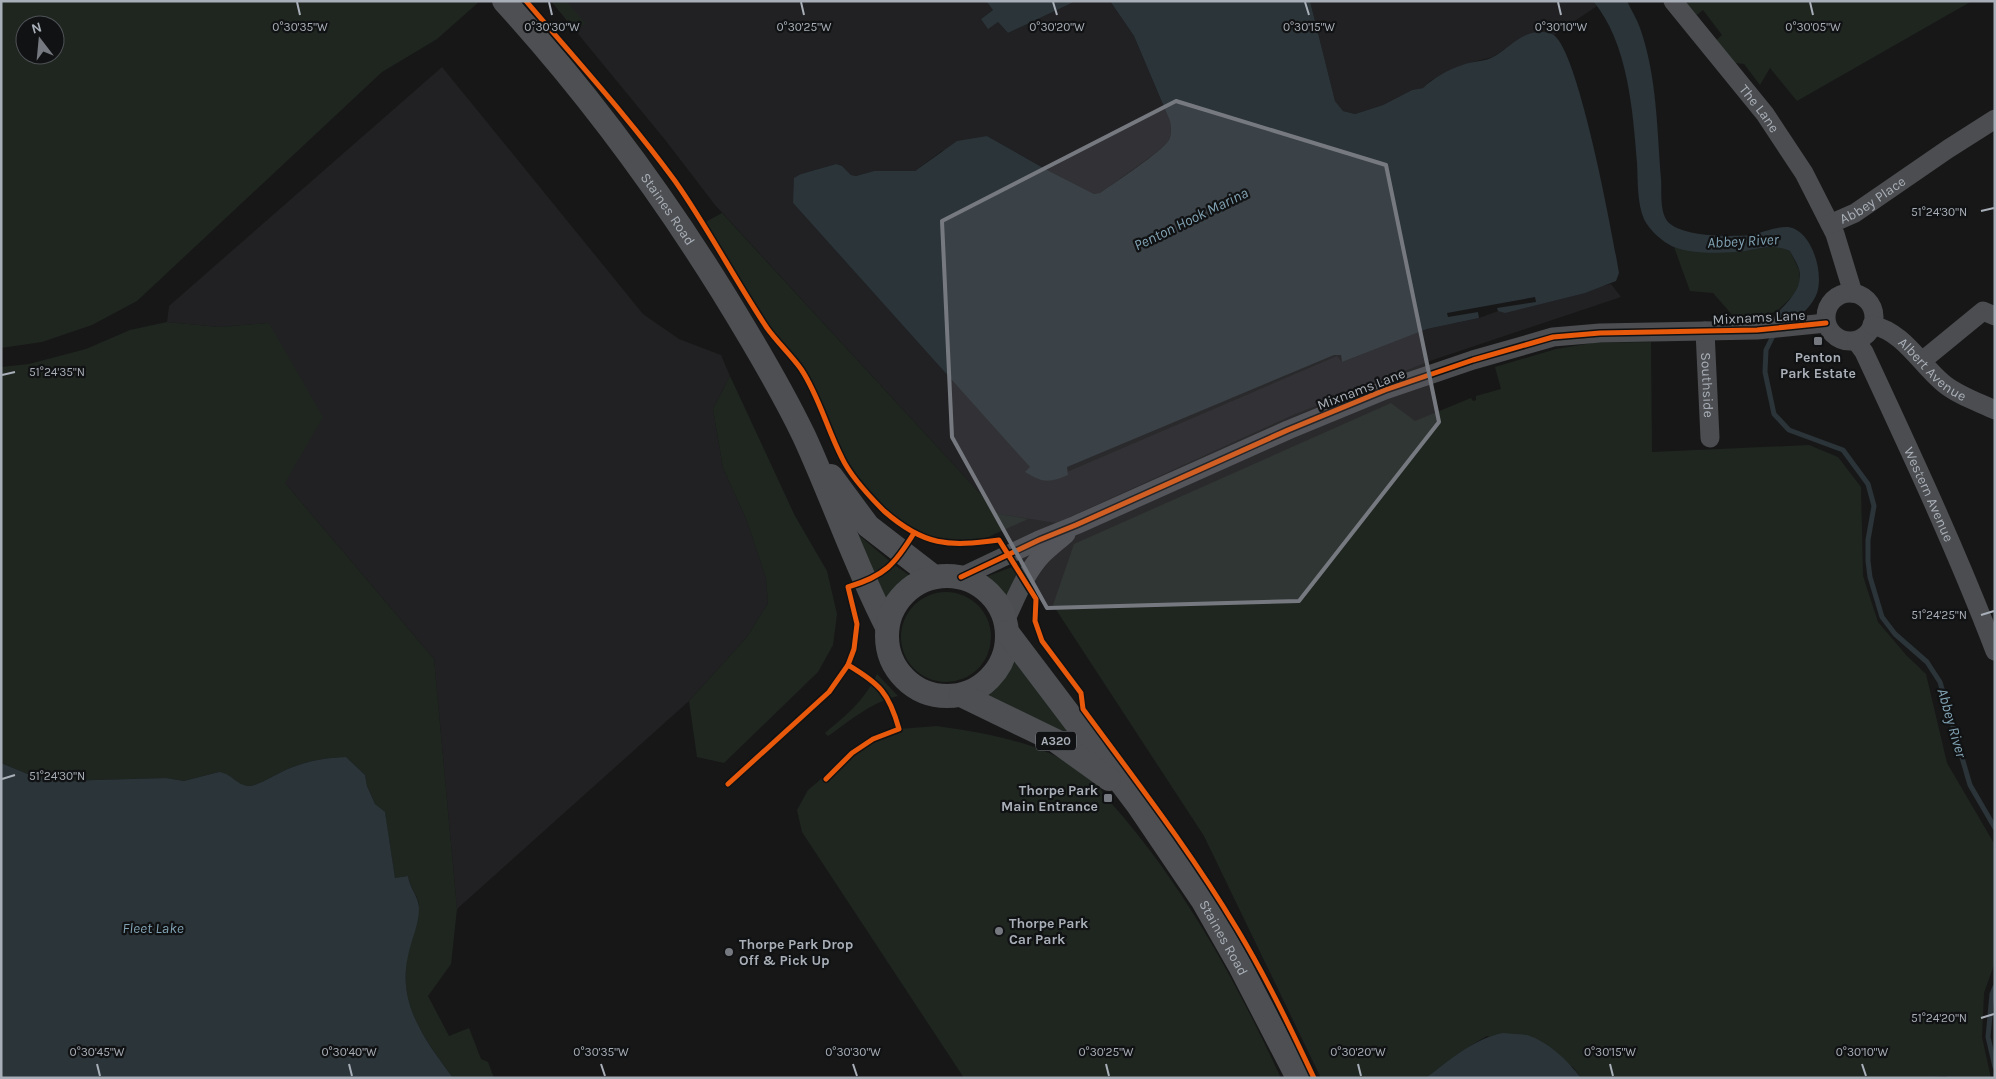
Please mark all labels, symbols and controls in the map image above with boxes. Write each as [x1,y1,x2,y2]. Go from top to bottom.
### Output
north arrow [15,15,65,65]
text: N [29,18,44,38]
text: 0°30'35"W [272,20,328,34]
text: 0°30'30"W [524,20,580,34]
text: 0°30'25"W [776,20,832,34]
text: 0°30'20"W [1029,20,1085,34]
text: 0°30'15"W [1283,20,1335,34]
text: 0°30'10"W [1535,20,1588,34]
text: 0°30'05"W [1785,20,1841,34]
street label: The Lane [1735,81,1783,136]
street label: Staines Road [637,170,698,249]
street label: Abbey Place [1837,173,1909,228]
water label: Penton Hook Marina [1131,184,1251,254]
text: 51°24'30"N [1911,205,1967,219]
water label: Abbey River [1707,230,1780,252]
street label: Mixnams Lane [1712,307,1806,328]
street label: Albert Avenue [1895,334,1969,405]
marker: Penton Park Estate [1812,335,1824,347]
place label: Penton Park Estate [1780,349,1856,382]
street label: Southside [1697,352,1717,418]
text: 51°24'35"N [29,365,85,379]
street label: Mixnams Lane [1315,365,1408,414]
street label: Western Avenue [1900,444,1957,544]
text: 51°24'25"N [1911,608,1967,622]
water label: Abbey River [1934,686,1971,761]
road number: A320 [1036,731,1076,750]
text: 51°24'30"N [29,769,85,783]
place label: Thorpe Park Main Entrance [1001,782,1099,815]
marker: Thorpe Park Main Entrance [1102,792,1114,804]
street label: Staines Road [1195,897,1251,978]
place label: Thorpe Park Car Park [1009,915,1089,948]
water label: Fleet Lake [122,919,184,937]
marker: Thorpe Park Car Park [993,925,1005,937]
place label: Thorpe Park Drop Off & Pick Up [739,936,853,969]
marker: Thorpe Park Drop Off & Pick Up [723,946,735,958]
text: 51°24'20"N [1911,1011,1967,1025]
text: 0°30'45"W [70,1045,125,1059]
text: 0°30'40"W [321,1045,377,1059]
text: 0°30'35"W [573,1045,629,1059]
text: 0°30'30"W [825,1045,881,1059]
text: 0°30'25"W [1078,1045,1134,1059]
text: 0°30'20"W [1330,1045,1386,1059]
text: 0°30'15"W [1584,1045,1636,1059]
text: 0°30'10"W [1836,1045,1889,1059]

